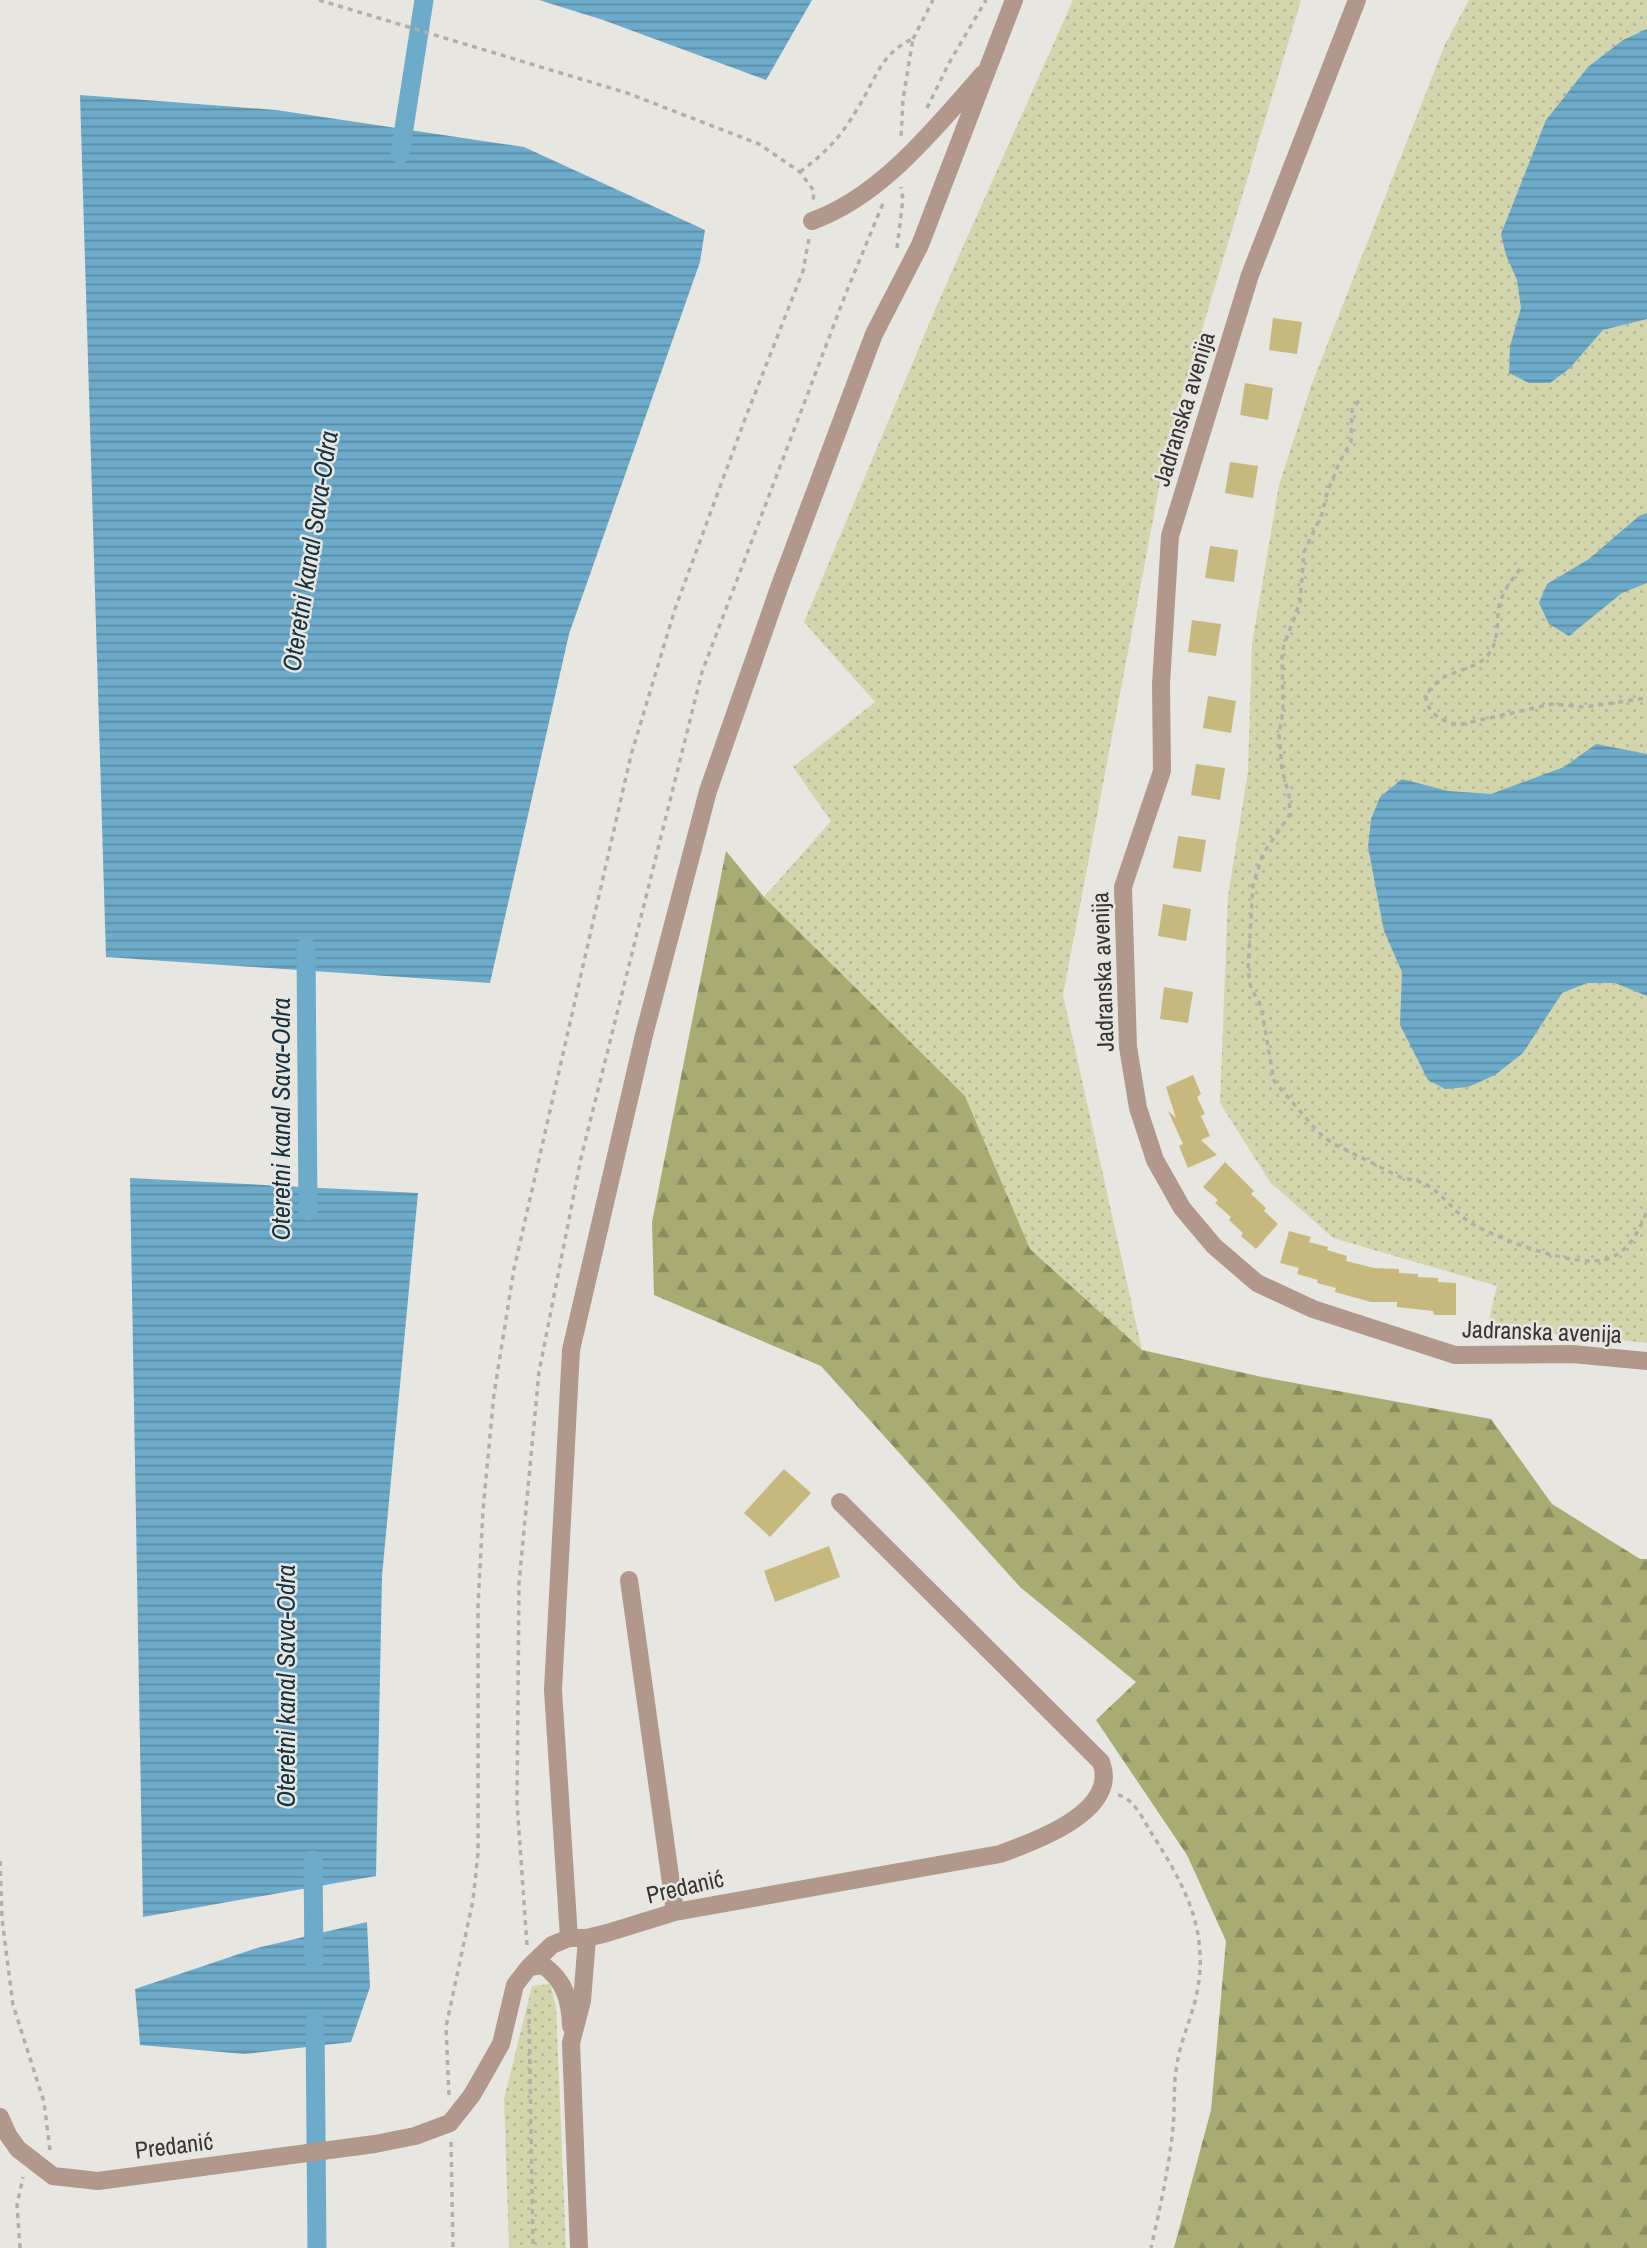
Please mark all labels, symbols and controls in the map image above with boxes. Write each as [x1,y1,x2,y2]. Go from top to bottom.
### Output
street label: Jadranska avenija [1144,328,1222,490]
water label: Oteretni kanal Sava-Odra [273,428,346,674]
street label: Jadranska avenija [1083,892,1121,1052]
water label: Oteretni kanal Sava-Odra [263,997,298,1240]
street label: Jadranska avenija [1462,1312,1622,1350]
water label: Oteretni kanal Sava-Odra [268,1564,303,1807]
street label: Predanić [643,1862,727,1910]
street label: Predanić [133,2124,215,2166]

